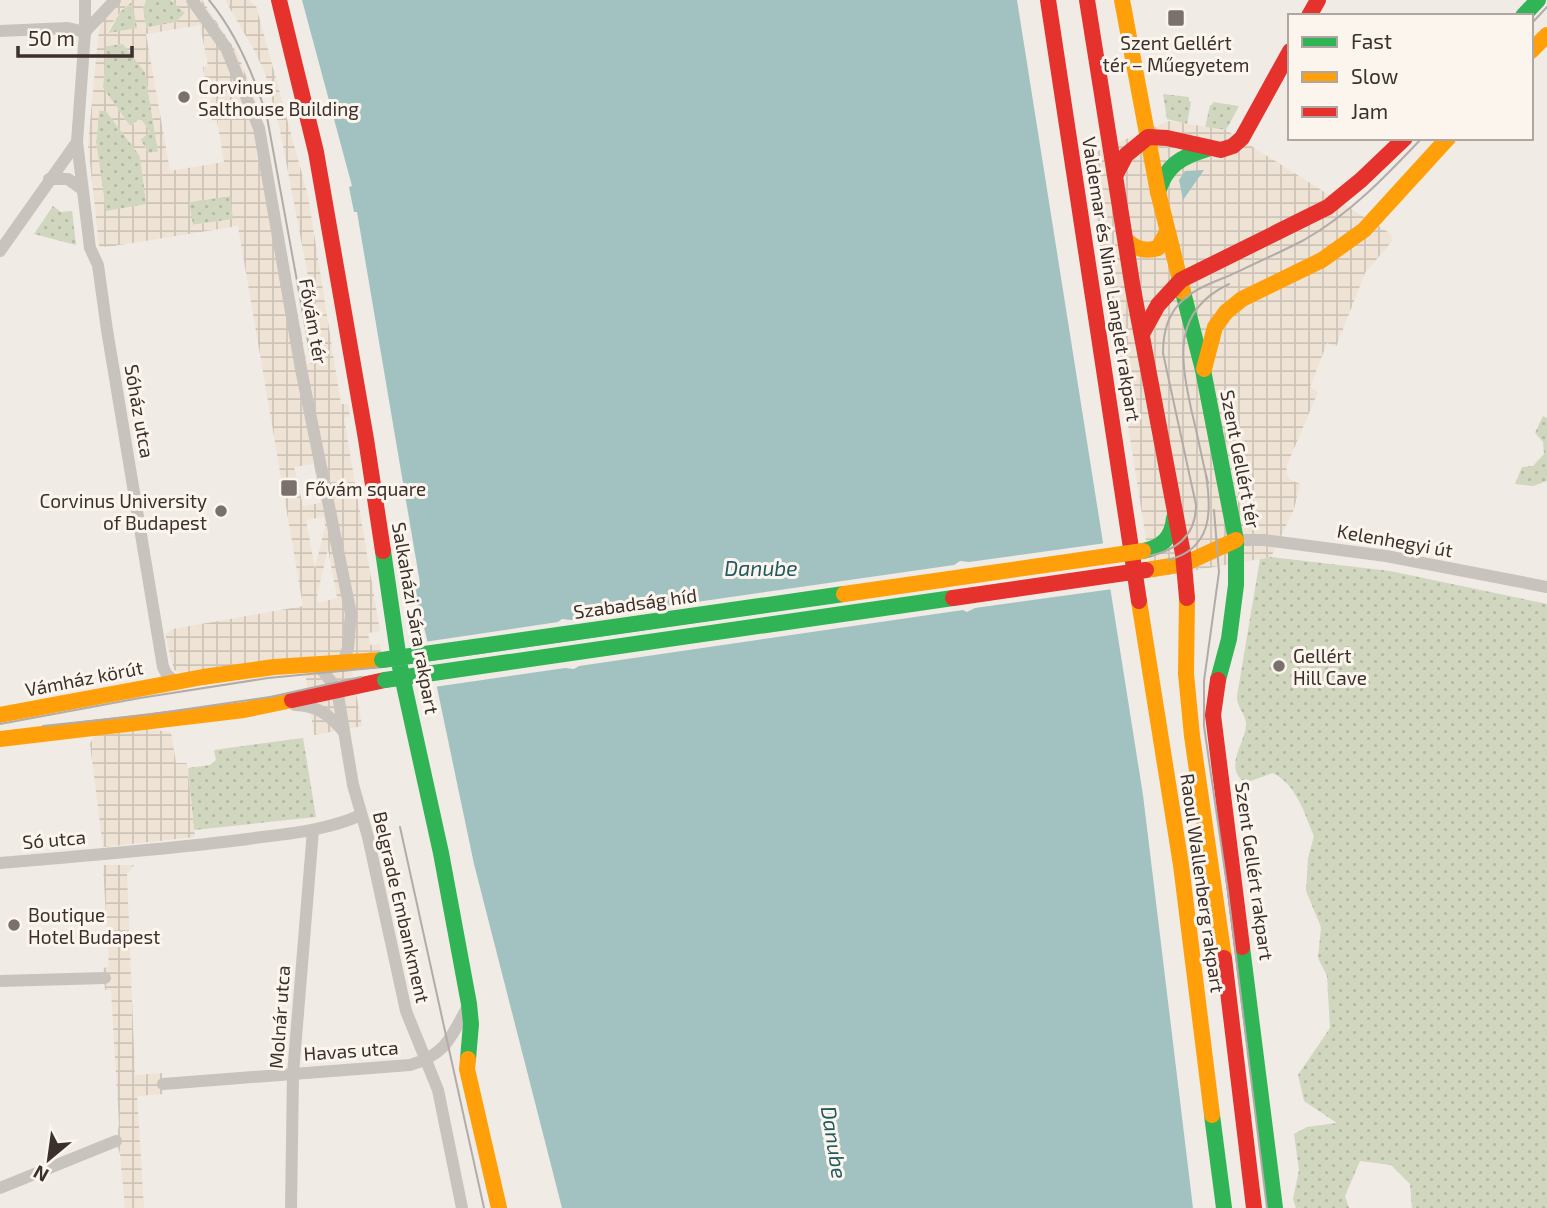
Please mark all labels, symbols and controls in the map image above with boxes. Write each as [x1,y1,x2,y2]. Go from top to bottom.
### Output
marker: Szent Gellért tér – Műegyetem [1166,8,1186,28]
scale bar [18,14,131,58]
legend [1288,14,1533,140]
text: 50 m [28,25,75,50]
text: Fast [1351,28,1392,53]
place label: Szent Gellért tér – Műegyetem [1103,31,1249,76]
text: Slow [1351,63,1398,88]
place label: Corvinus Salthouse Building [198,75,359,120]
marker: Corvinus Salthouse Building [176,89,192,105]
text: Jam [1351,98,1388,123]
street label: Valdemar és Nina Langlet rakpart [1078,135,1146,423]
street label: Fővám tér [295,276,333,366]
street label: Sóház utca [120,362,160,460]
street label: Szent Gellért tér [1216,388,1266,531]
place label: Fővám square [305,477,426,500]
marker: Fővám square [279,478,299,498]
place label: Corvinus University of Budapest [39,489,207,534]
marker: Corvinus University of Budapest [213,503,229,519]
street label: Kelenhegyi út [1335,519,1455,561]
street label: Salkaházi Sára rakpart [388,520,444,716]
water label: Danube [724,555,798,580]
street label: Szabadság híd [572,583,698,623]
place label: Gellért Hill Cave [1293,644,1367,689]
street label: Vámház körút [23,655,145,701]
marker: Gellért Hill Cave [1271,658,1287,674]
street label: Raoul Wallenberg rakpart [1176,772,1230,994]
street label: Szent Gellért rakpart [1231,780,1279,962]
street label: Belgrade Embankment [369,809,435,1005]
street label: Só utca [21,825,87,853]
place label: Boutique Hotel Budapest [28,903,160,948]
marker: Boutique Hotel Budapest [6,917,22,933]
street label: Molnár utca [264,964,294,1070]
street label: Havas utca [303,1035,399,1065]
water label: Danube [817,1104,853,1180]
north arrow [14,1124,84,1194]
text: N [29,1161,52,1188]

